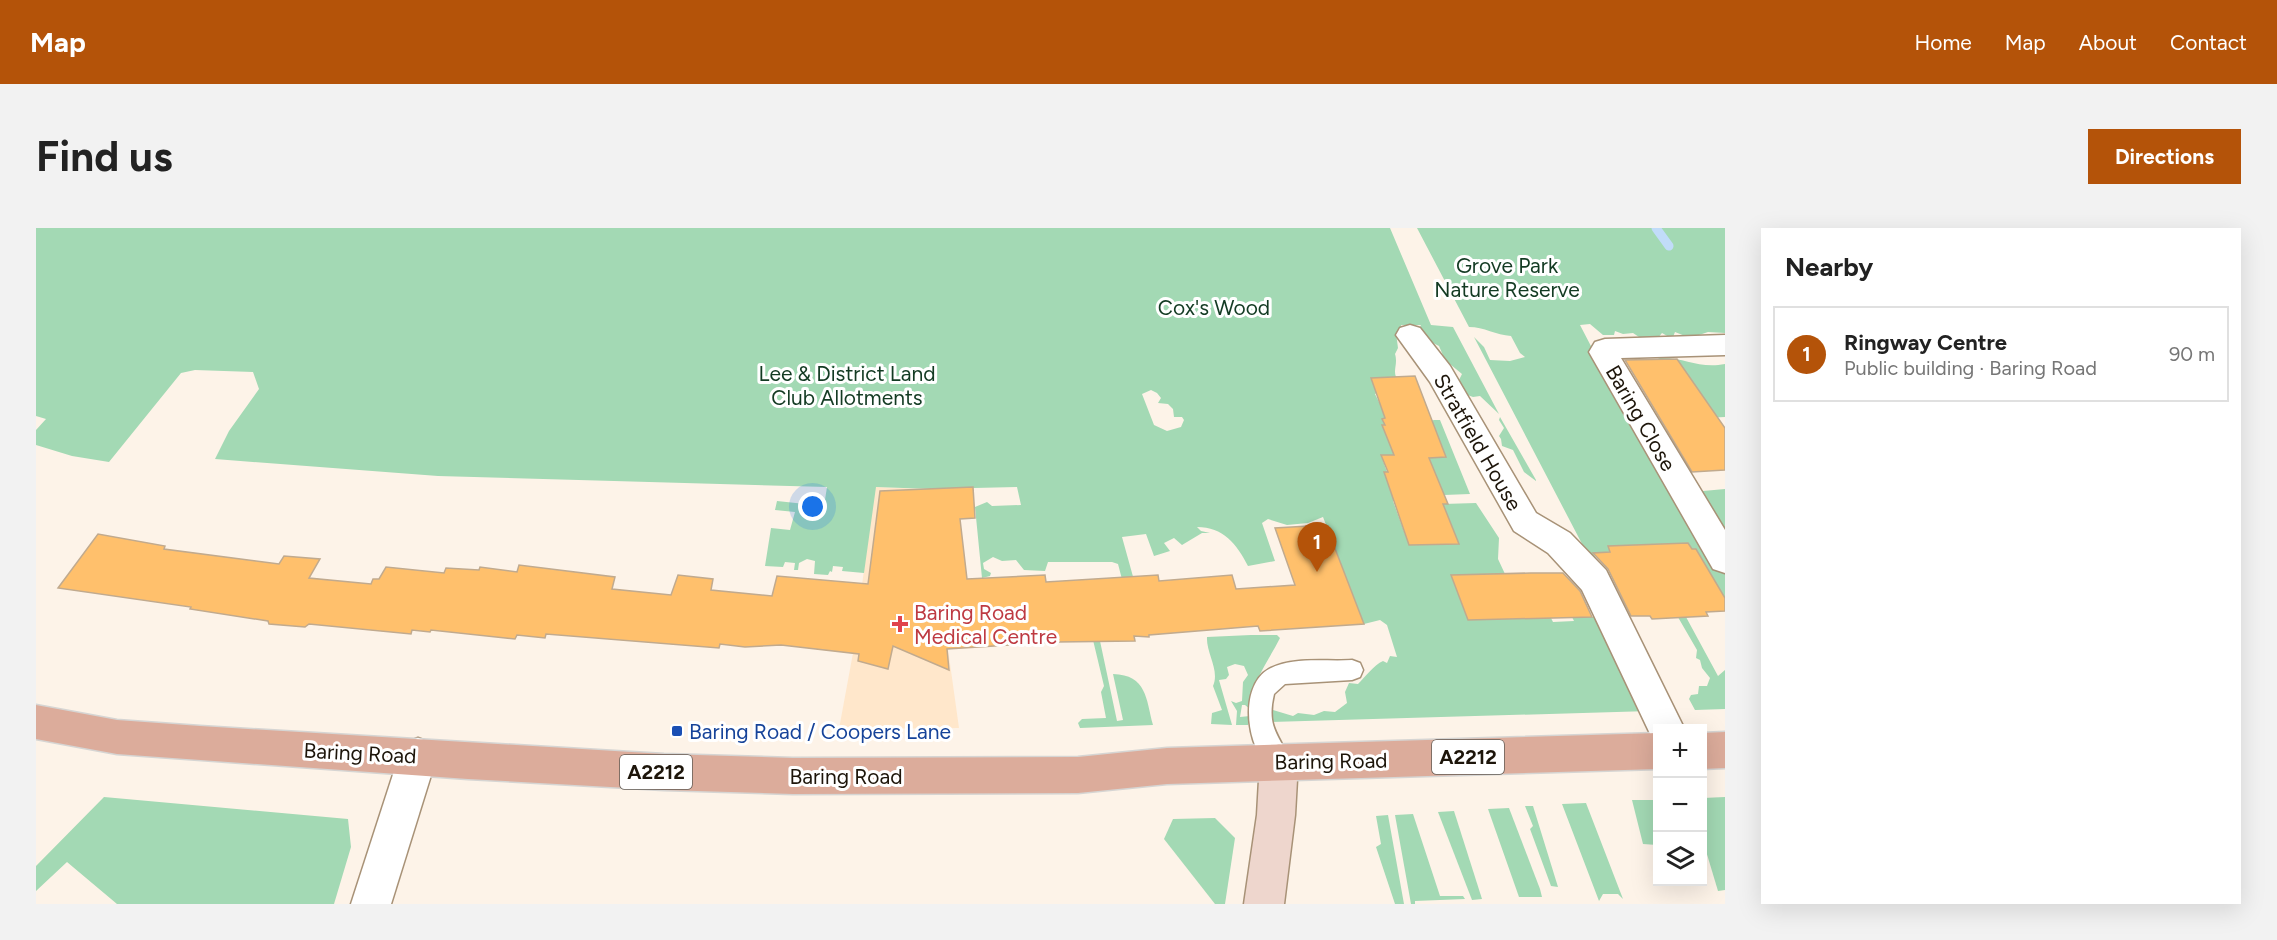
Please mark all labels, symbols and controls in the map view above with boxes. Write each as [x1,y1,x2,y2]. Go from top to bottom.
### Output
text: Map [30,25,86,59]
text: Home [1915,30,1972,55]
text: Map [2005,30,2046,55]
text: About [2079,30,2137,55]
text: Contact [2170,30,2247,55]
button: Directions [2088,129,2241,184]
text: Find us [36,131,173,182]
text: Nearby [1785,251,1873,283]
park label: Grove Park Nature Reserve [1434,253,1580,302]
park label: Cox's Wood [1158,295,1270,320]
text: Ringway Centre [1844,329,2007,356]
text: 1 [1802,342,1811,366]
text: 90 m [2169,342,2215,366]
text: Public building · Baring Road [1844,356,2097,380]
park label: Lee & District Land Club Allotments [759,361,935,410]
street label: Baring Close [1601,361,1681,475]
street label: Stratfield House [1429,369,1527,515]
your location [798,492,827,521]
pin: 1 [1298,522,1336,572]
place label: Baring Road Medical Centre [914,600,1057,649]
marker: Baring Road Medical Centre [891,615,909,633]
place label: Baring Road / Coopers Lane [689,719,951,744]
marker: Baring Road / Coopers Lane [670,724,684,738]
map controls [1653,724,1707,886]
button: + [1653,724,1707,778]
street label: Baring Road [303,738,417,768]
road number: A2212 [1432,740,1504,774]
street label: Baring Road [1274,748,1388,774]
road number: A2212 [620,755,692,789]
street label: Baring Road [789,764,903,789]
button: − [1653,778,1707,832]
button: layers [1653,832,1707,886]

